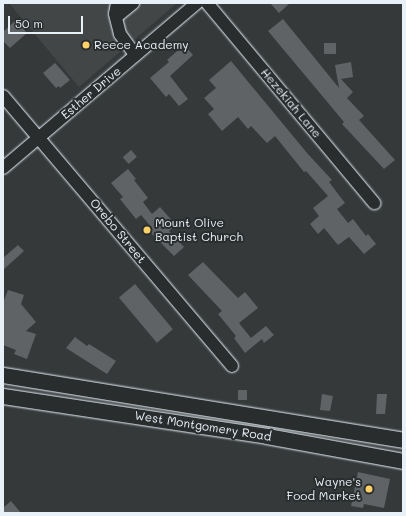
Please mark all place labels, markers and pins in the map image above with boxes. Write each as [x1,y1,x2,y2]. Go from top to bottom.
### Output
place label: Reece Academy [94,38,189,52]
marker: Reece Academy [81,40,91,50]
place label: Mount Olive Baptist Church [155,216,243,244]
marker: Mount Olive Baptist Church [142,225,152,235]
place label: Wayne's Food Market [286,475,361,503]
marker: Wayne's Food Market [364,484,374,494]

